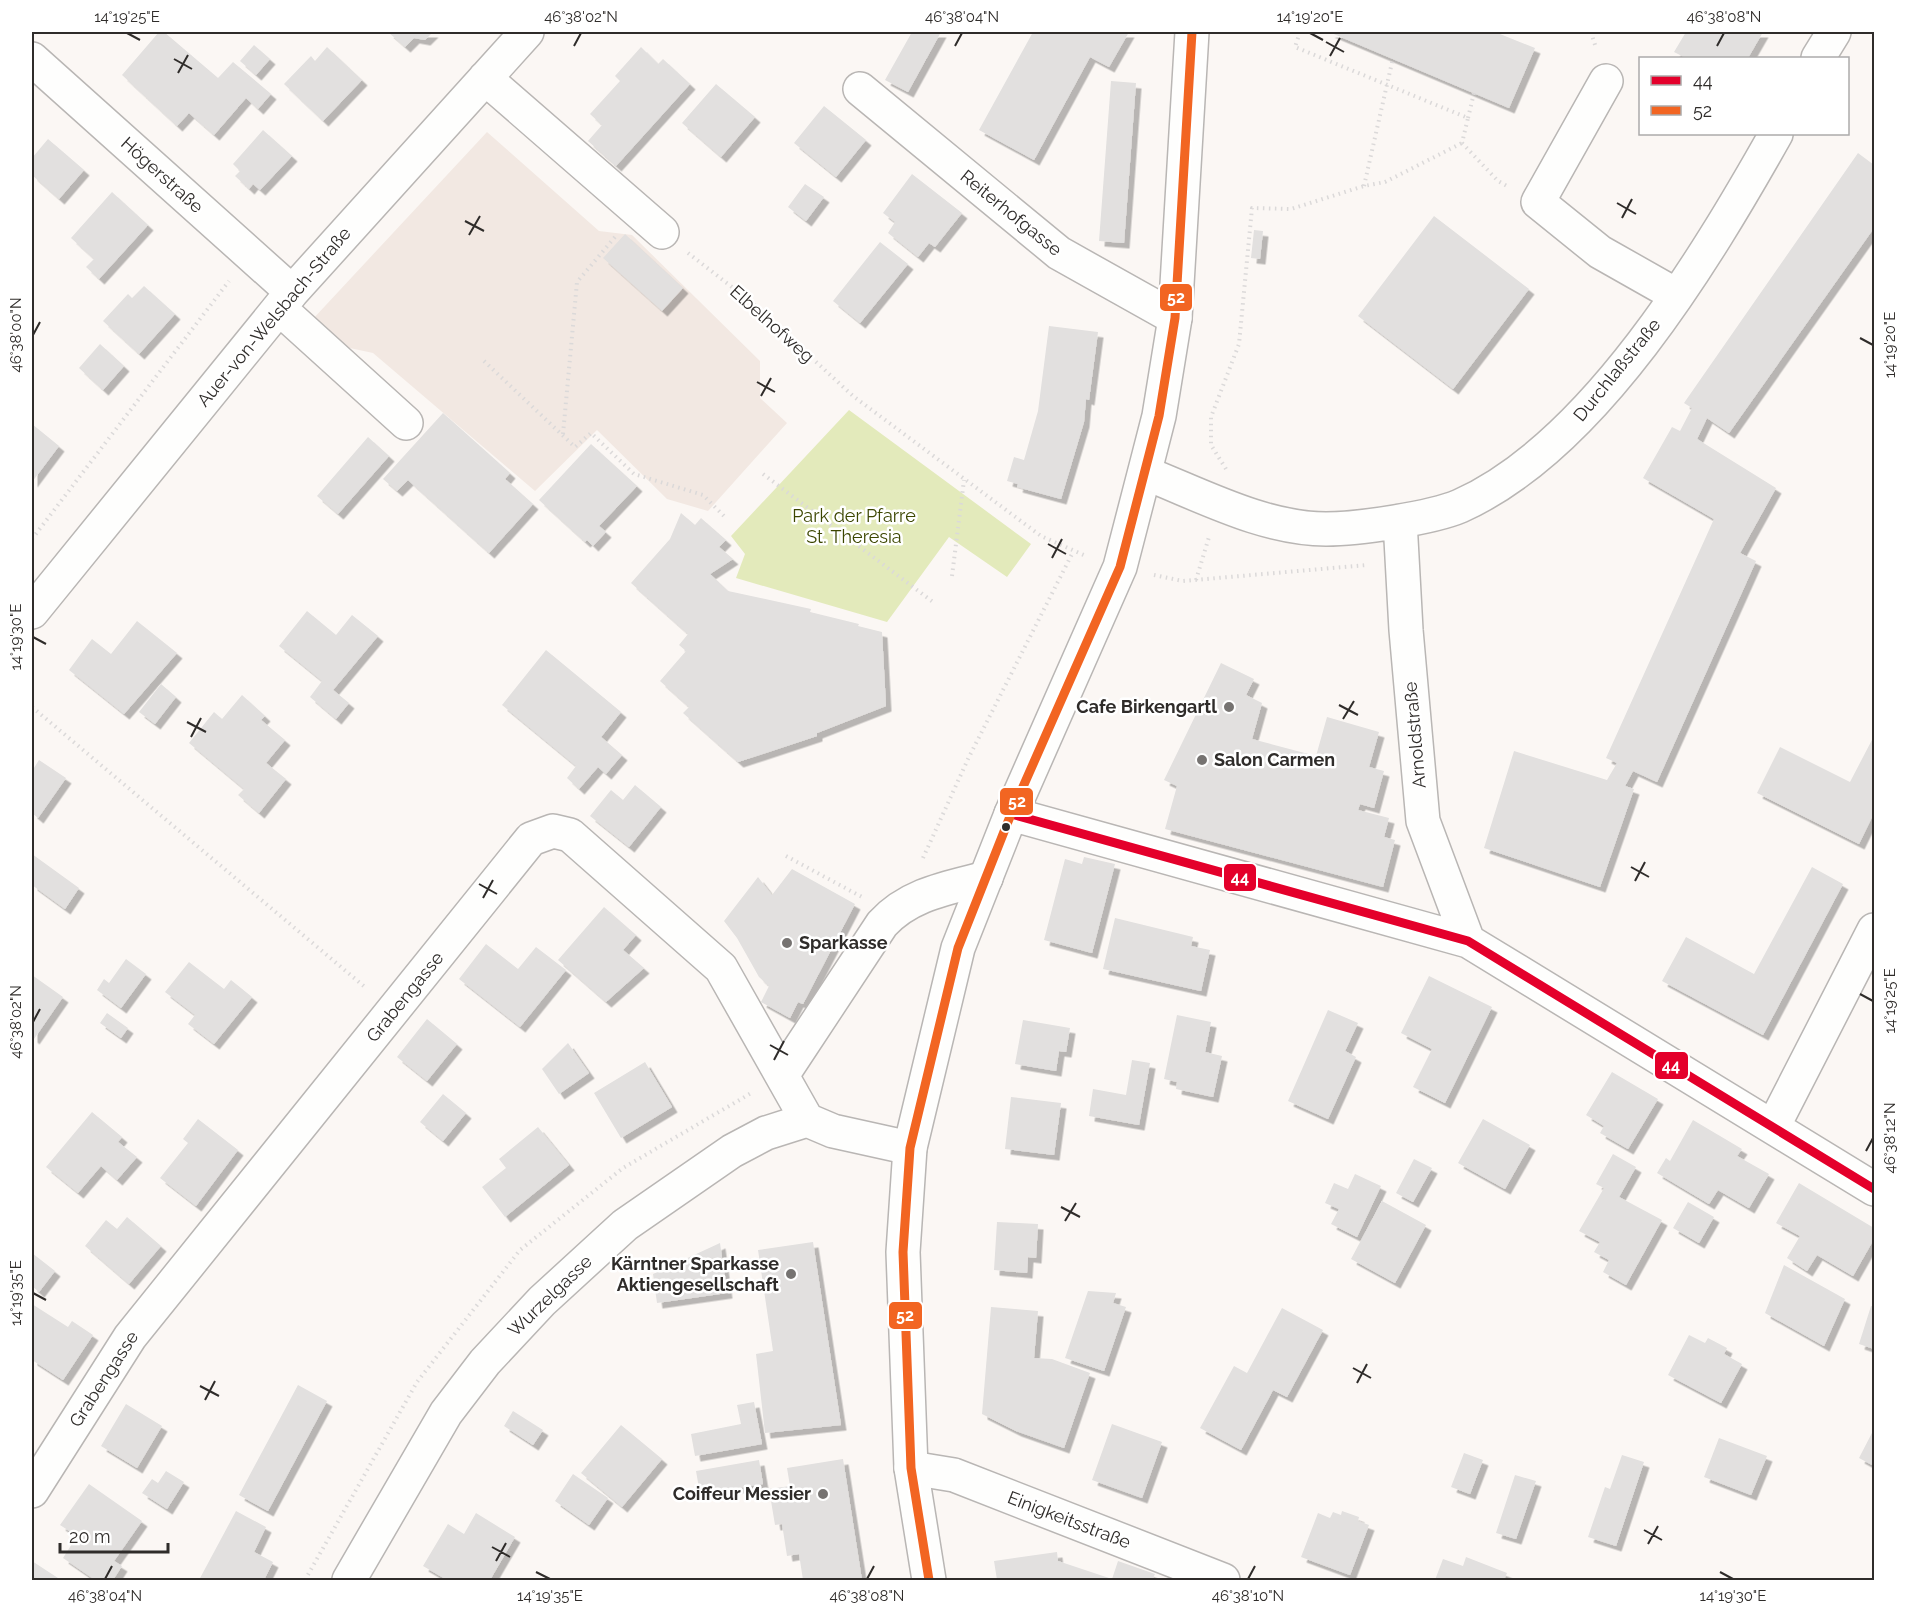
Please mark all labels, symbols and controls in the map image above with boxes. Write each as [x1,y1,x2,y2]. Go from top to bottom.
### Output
text: 14°19'25"E [94,8,160,26]
text: 46°38'02"N [544,8,618,26]
text: 46°38'04"N [925,8,999,26]
text: 14°19'20"E [1277,8,1343,26]
text: 46°38'08"N [1687,8,1761,26]
legend [1639,57,1849,135]
text: 44 [1693,70,1713,91]
text: 52 [1693,100,1712,121]
street label: Högerstraße [117,132,208,217]
street label: Reiterhofgasse [956,165,1067,260]
street label: Auer-von-Welsbach-Straße [192,222,355,411]
street label: Elbelhofweg [726,281,819,367]
line badge: 52 [1159,283,1193,312]
text: 52 [1167,288,1185,307]
text: 46°38'00"N [7,297,25,373]
text: 14°19'20"E [1881,312,1899,378]
street label: Durchlaßstraße [1569,314,1665,425]
park label: Park der Pfarre St. Theresia [792,505,916,547]
text: 14°19'30"E [7,604,25,670]
street label: Arnoldstraße [1399,680,1430,789]
place label: Cafe Birkengartl [1076,696,1217,717]
marker: Cafe Birkengartl [1222,700,1236,714]
place label: Salon Carmen [1214,749,1335,770]
marker: Salon Carmen [1195,753,1209,767]
line badge: 52 [999,787,1034,816]
text: 52 [1008,792,1026,811]
unlabelled marker [1000,821,1012,833]
line badge: 44 [1223,863,1257,892]
text: 44 [1231,868,1249,887]
place label: Sparkasse [799,932,888,953]
marker: Sparkasse [780,936,794,950]
street label: Grabengasse [362,947,448,1046]
text: 14°19'25"E [1881,968,1899,1034]
text: 46°38'02"N [7,985,25,1059]
line badge: 44 [1654,1051,1689,1080]
text: 44 [1662,1056,1680,1075]
text: 46°38'12"N [1881,1103,1899,1174]
street label: Wurzelgasse [503,1250,596,1341]
place label: Kärntner Sparkasse Aktiengesellschaft [611,1253,779,1295]
text: 14°19'35"E [7,1260,25,1326]
marker: Kärntner Sparkasse Aktiengesellschaft [784,1267,798,1281]
line badge: 52 [888,1301,923,1330]
text: 52 [896,1306,914,1325]
street label: Grabengasse [65,1327,143,1431]
place label: Coiffeur Messier [673,1483,811,1504]
street label: Einigkeitsstraße [1005,1486,1134,1553]
marker: Coiffeur Messier [816,1487,830,1501]
scale bar [60,1516,168,1554]
text: 20 m [69,1526,111,1547]
text: 46°38'04"N [68,1587,142,1605]
text: 14°19'35"E [517,1587,583,1605]
text: 46°38'08"N [830,1587,904,1605]
text: 46°38'10"N [1212,1587,1284,1605]
text: 14°19'30"E [1700,1587,1766,1605]

